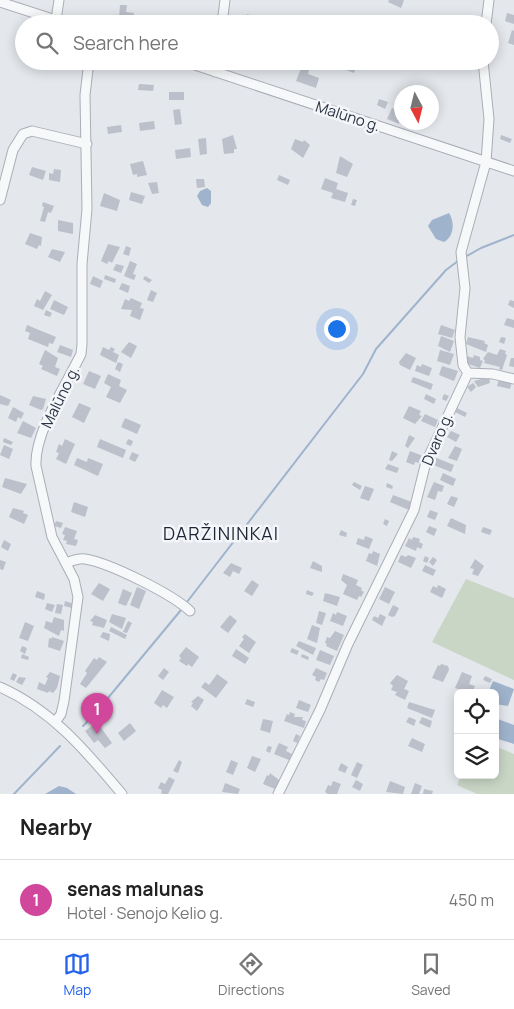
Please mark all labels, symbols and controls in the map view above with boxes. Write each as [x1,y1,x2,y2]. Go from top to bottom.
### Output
search box [15,15,499,70]
icon: search [33,29,61,57]
text: Search here [73,30,179,56]
north arrow [394,85,439,130]
street label: Malūno g. [313,96,383,136]
your location [324,316,350,342]
street label: Malūno g. [36,362,84,432]
street label: Dvaro g. [417,409,457,469]
district label: DARŽININKAI [163,521,279,545]
map controls [454,689,499,779]
button: locate [454,689,499,734]
pin: 1 [81,693,113,734]
button: layers [454,734,499,779]
text: Nearby [20,813,92,841]
text: senas malunas [67,876,204,902]
text: 1 [32,889,40,911]
text: 450 m [449,889,494,911]
text: Hotel · Senojo Kelio g. [67,902,223,924]
tab: Map [63,950,91,999]
tab: Directions [218,950,284,999]
tab: Saved [411,950,451,999]

